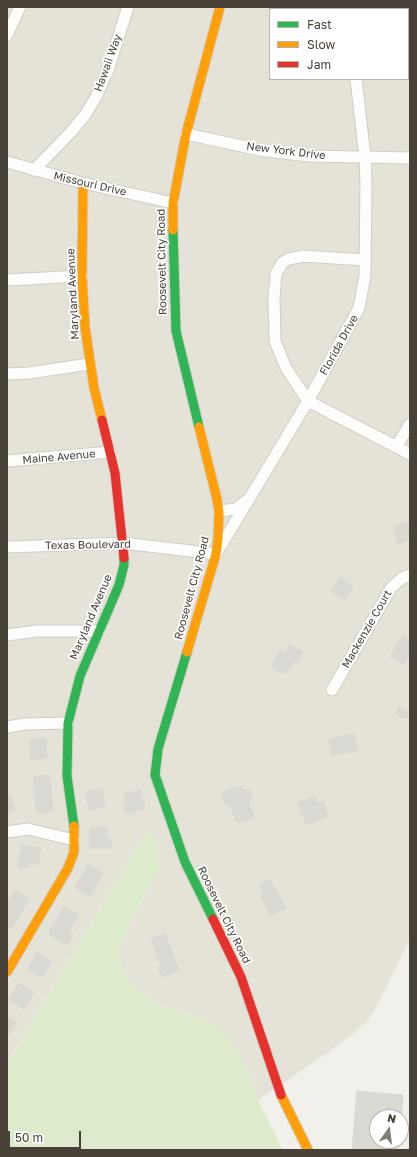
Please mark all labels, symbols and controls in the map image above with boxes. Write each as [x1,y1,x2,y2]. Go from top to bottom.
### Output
legend [269,8,409,80]
text: Fast [307,17,332,32]
street label: Hawaii Way [91,32,125,94]
text: Slow [307,37,335,52]
text: Jam [307,57,331,72]
street label: New York Drive [246,140,326,162]
street label: Missouri Drive [52,169,128,199]
street label: Roosevelt City Road [154,209,170,315]
street label: Maryland Avenue [64,248,82,340]
street label: Florida Drive [317,313,361,377]
street label: Maine Avenue [22,447,96,467]
street label: Roosevelt City Road [172,535,212,641]
street label: Texas Boulevard [45,538,131,552]
street label: Maryland Avenue [67,572,115,662]
street label: Mackenzie Court [339,588,395,670]
street label: Roosevelt City Road [195,864,253,966]
north arrow [369,1109,409,1149]
text: N [386,1111,397,1125]
scale bar [10,1123,83,1149]
text: 50 m [15,1130,43,1145]

